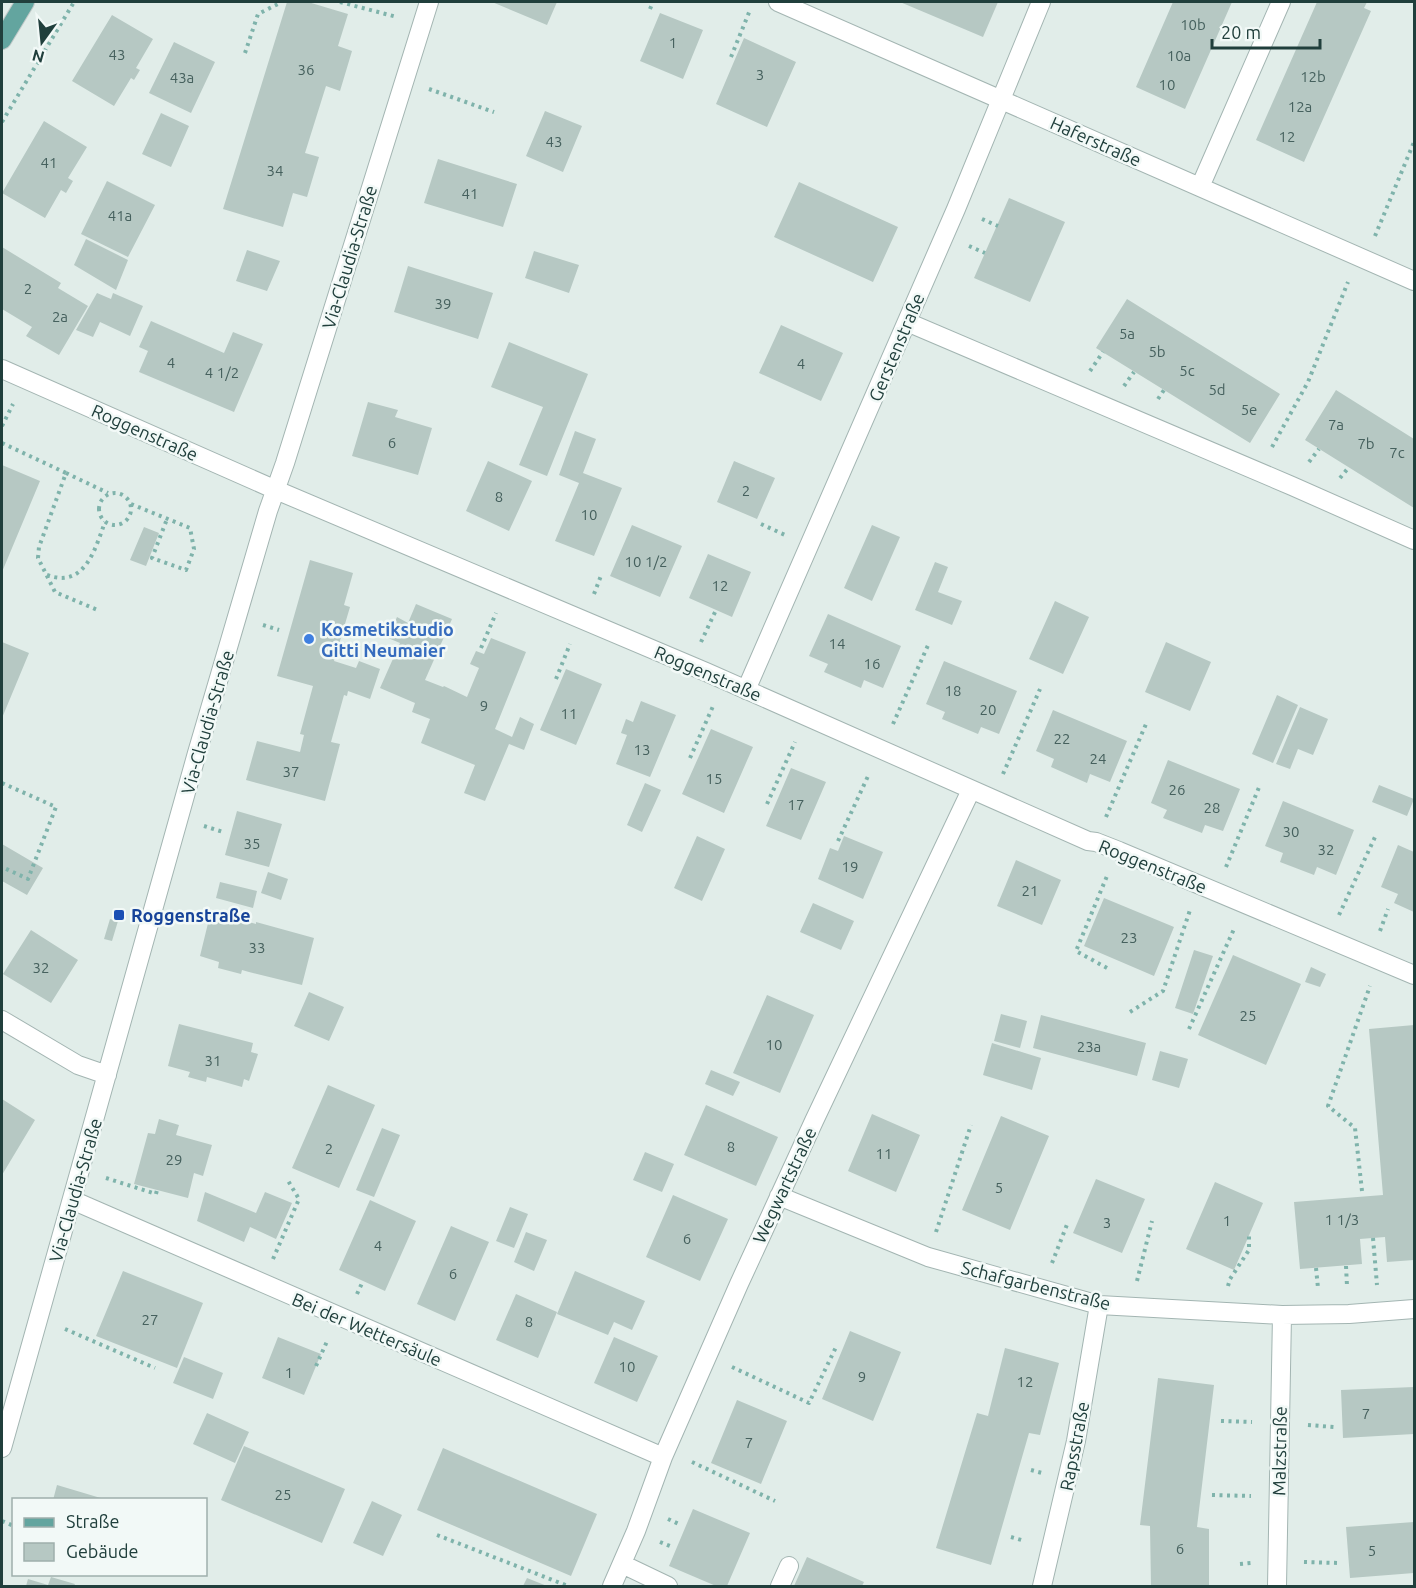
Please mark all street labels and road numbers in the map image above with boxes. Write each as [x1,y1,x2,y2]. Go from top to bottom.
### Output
street label: Haferstraße [1048,112,1144,170]
street label: Via-Claudia-Straße [318,183,380,331]
street label: Gerstenstraße [864,290,928,404]
street label: Roggenstraße [89,400,201,464]
street label: Roggenstraße [651,641,765,705]
street label: Via-Claudia-Straße [177,648,237,796]
street label: Roggenstraße [1096,835,1210,897]
street label: Via-Claudia-Straße [45,1116,105,1264]
street label: Wegwartstraße [748,1124,820,1246]
street label: Schafgarbenstraße [959,1257,1113,1313]
street label: Bei der Wettersäule [289,1288,445,1370]
street label: Rapsstraße [1056,1400,1092,1492]
street label: Malzstraße [1268,1406,1290,1496]

